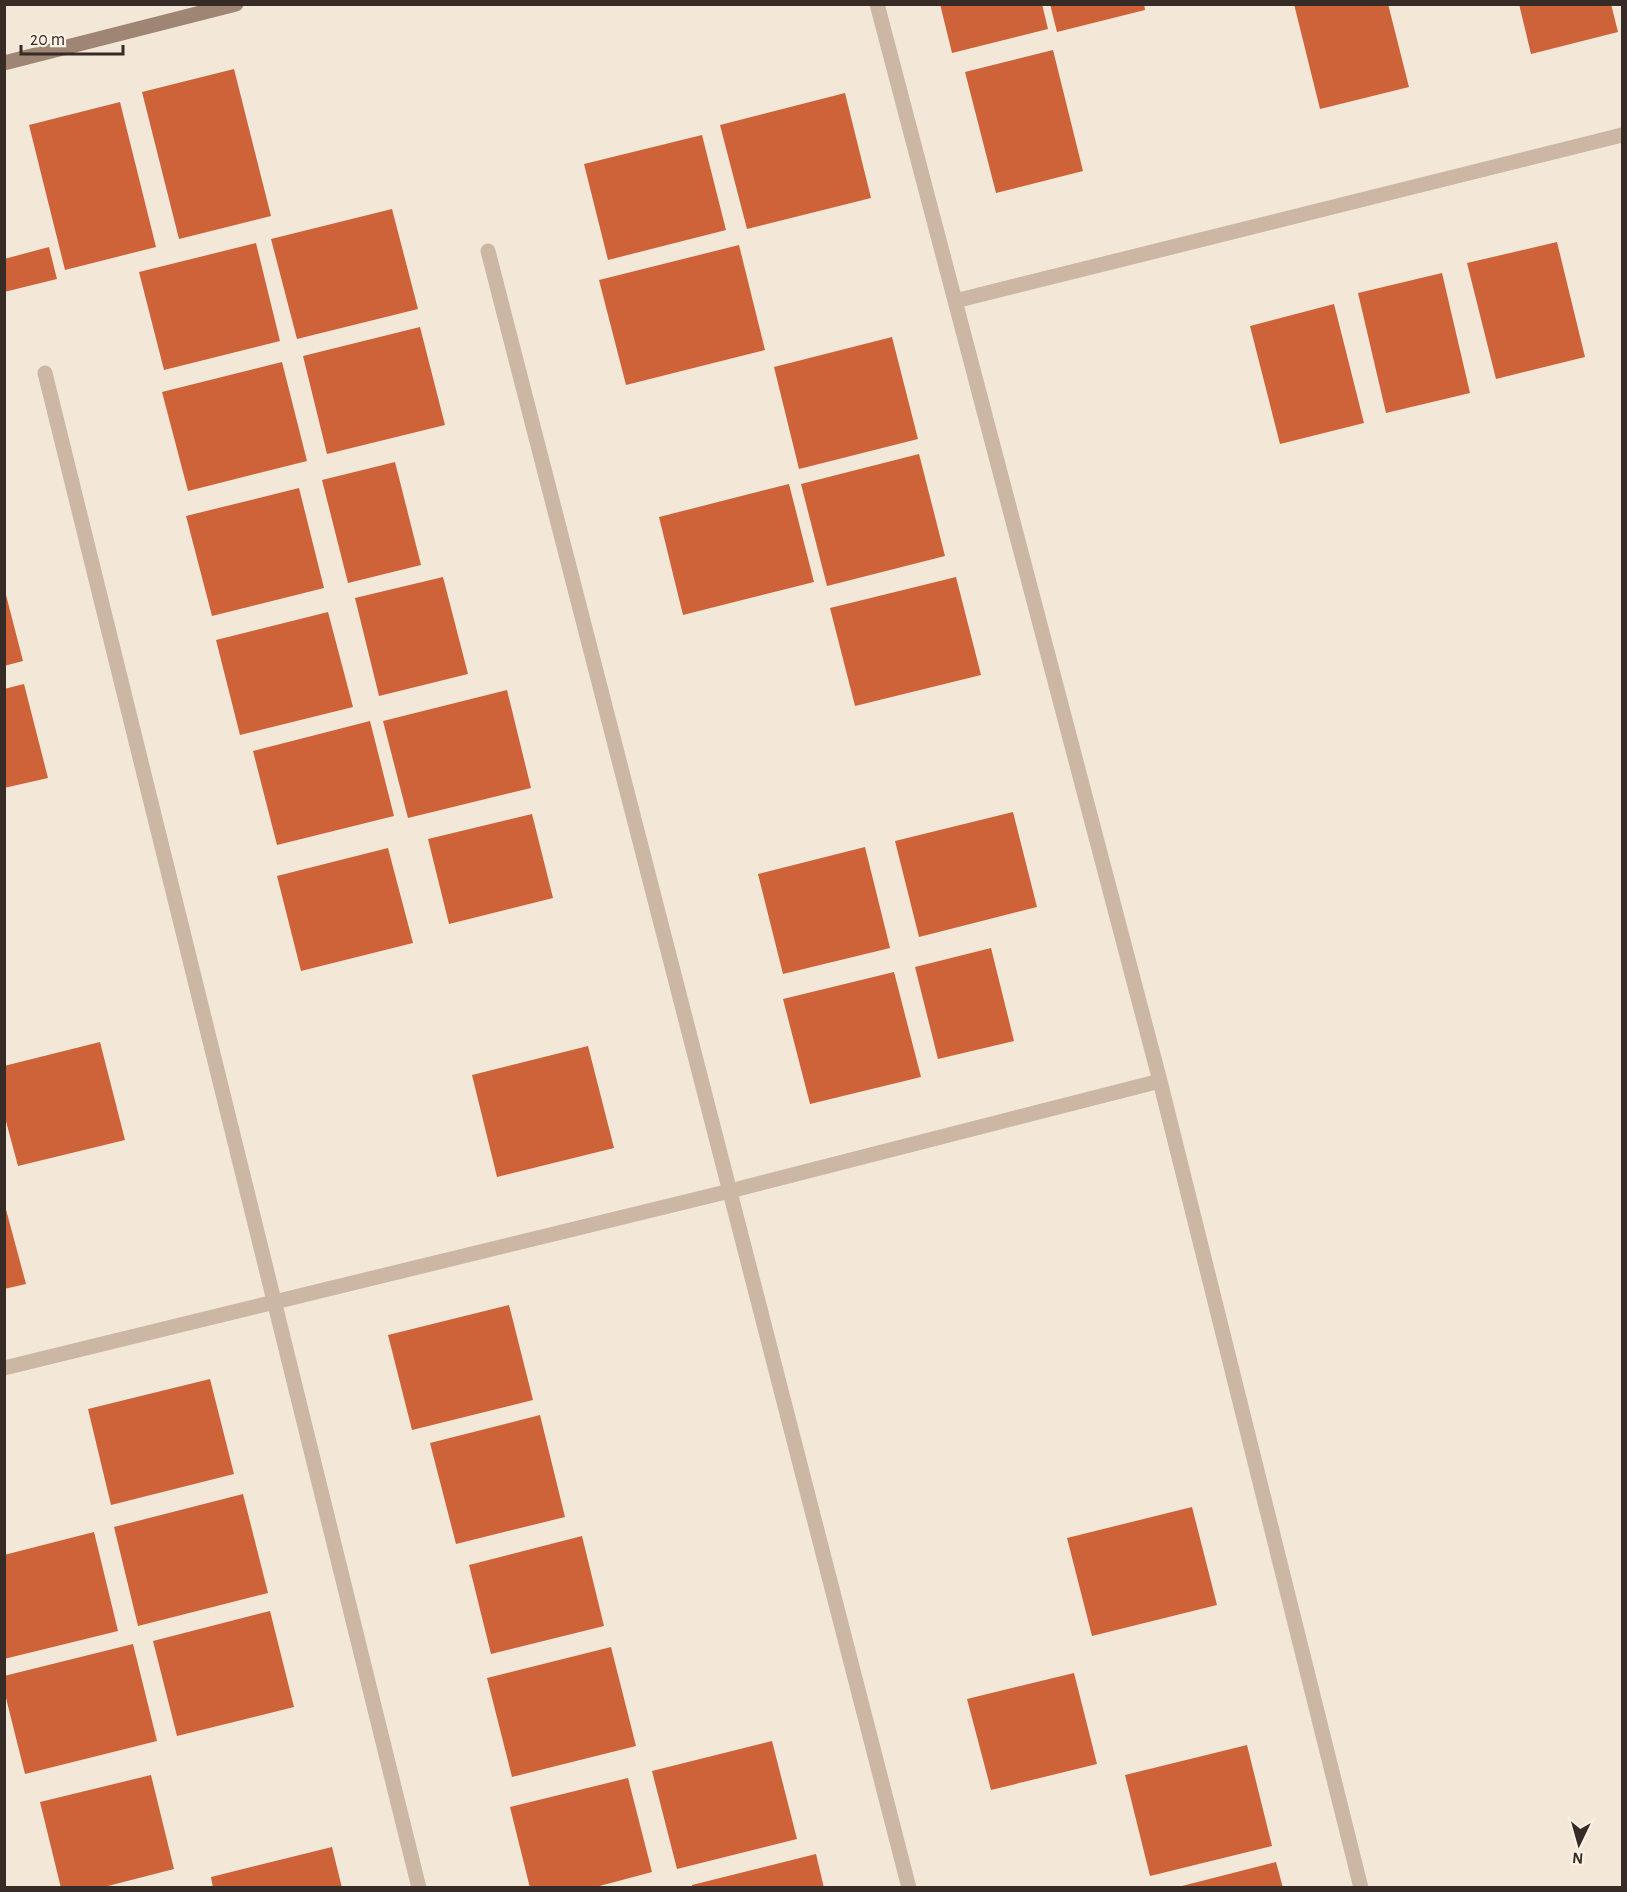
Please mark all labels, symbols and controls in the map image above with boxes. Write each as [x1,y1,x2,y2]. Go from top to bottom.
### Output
scale bar [21,18,123,56]
text: 20 m [30,31,65,49]
north arrow [1549,1814,1609,1874]
text: N [1572,1849,1584,1866]

